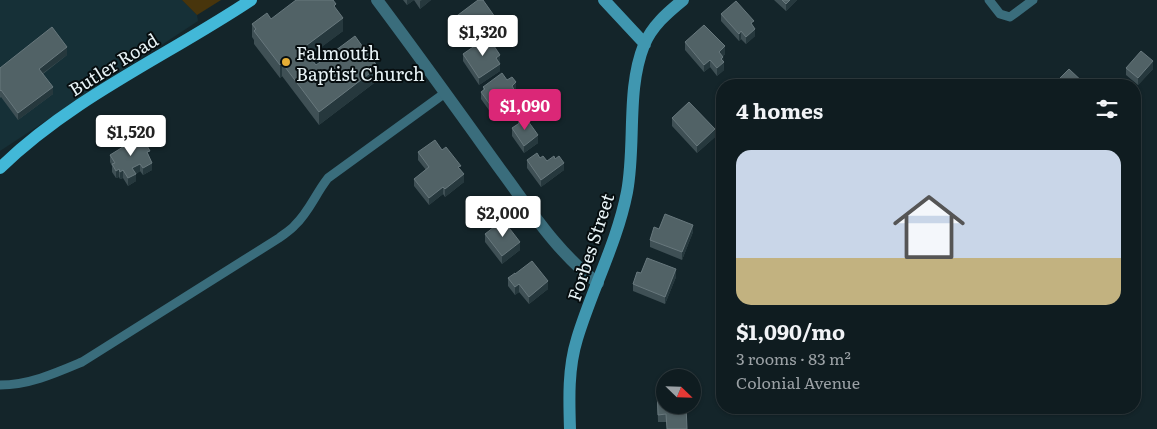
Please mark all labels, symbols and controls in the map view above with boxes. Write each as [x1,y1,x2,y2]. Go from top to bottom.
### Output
pin: $1,320 [442,15,524,57]
text: $1,320 [459,19,507,43]
street label: Butler Road [63,26,163,102]
place label: Falmouth Baptist Church [296,39,425,87]
marker: Falmouth Baptist Church [280,56,292,68]
pin: $1,090 [484,88,566,131]
text: $1,090 [500,93,550,117]
text: 4 homes [736,94,823,125]
icon: filters [1093,95,1121,123]
pin: $1,520 [90,114,172,157]
text: $1,520 [107,119,155,143]
icon: home [884,182,974,272]
street label: Forbes Street [560,189,620,304]
pin: $2,000 [462,196,544,238]
text: $2,000 [477,200,529,224]
text: $1,090/mo [736,315,845,346]
text: 3 rooms · 83 m² [736,346,851,370]
north arrow [656,369,701,414]
map controls [656,369,701,414]
text: Colonial Avenue [736,370,860,394]

